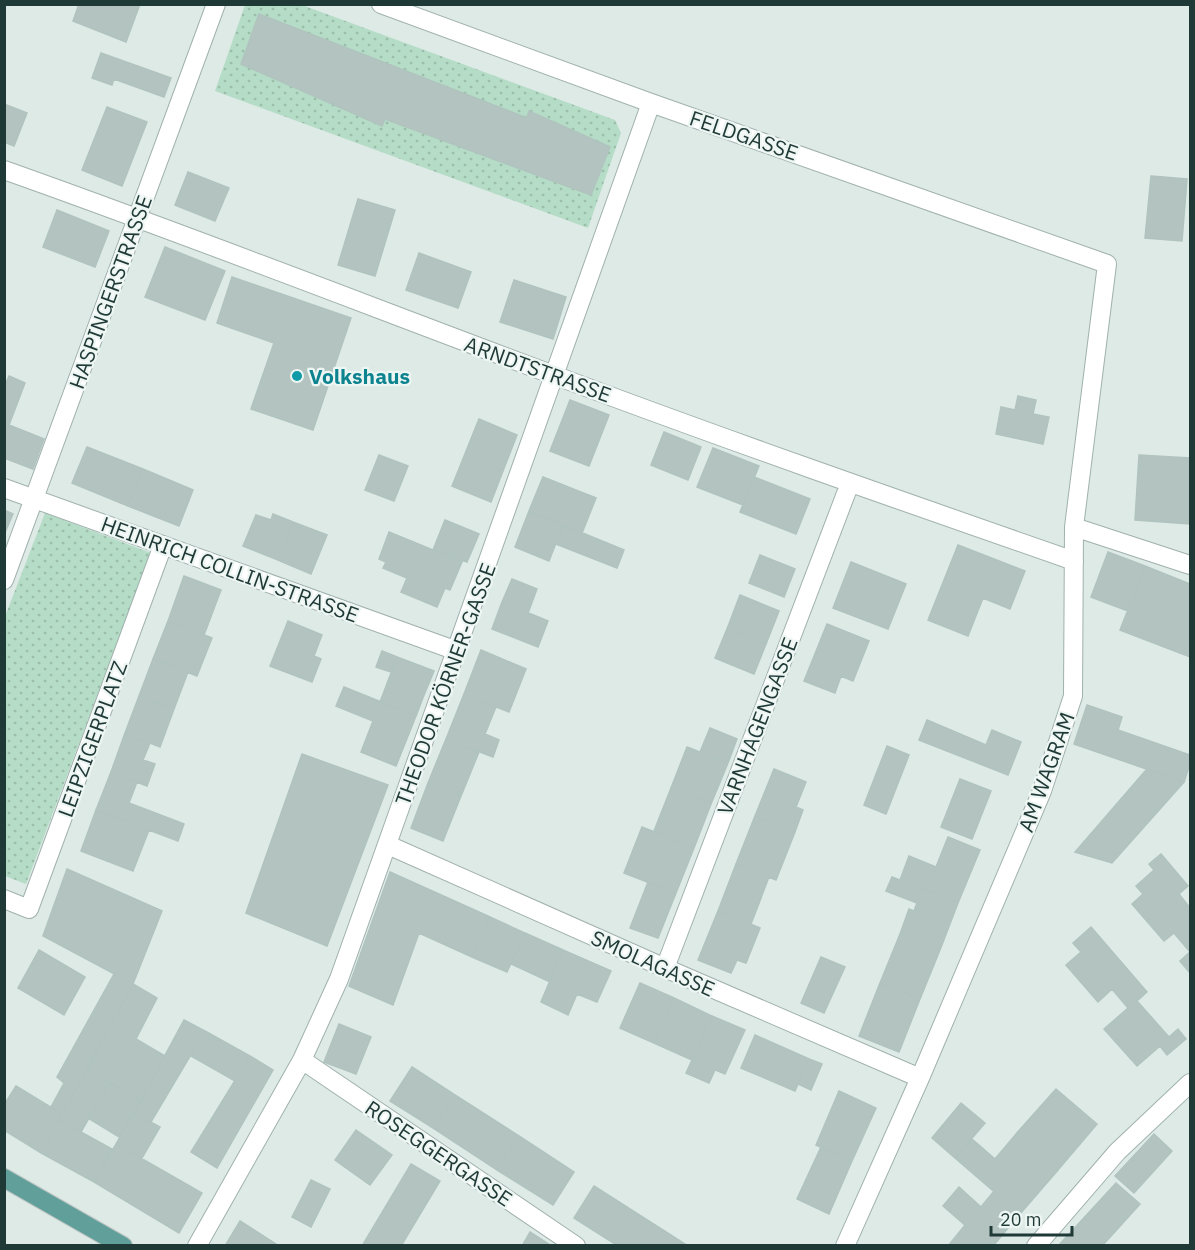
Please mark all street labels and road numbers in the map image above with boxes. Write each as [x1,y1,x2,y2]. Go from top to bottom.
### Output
street label: FELDGASSE [686,103,802,167]
street label: HASPINGERSTRASSE [62,191,158,393]
street label: ARNDTSTRASSE [461,329,615,409]
street label: HEINRICH COLLIN-STRASSE [97,509,363,629]
street label: THEODOR KÖRNER-GASSE [388,559,502,809]
street label: VARNHAGENGASSE [710,633,804,819]
street label: LEIPZIGERPLATZ [51,657,133,821]
street label: AM WAGRAM [1011,708,1081,836]
street label: SMOLAGASSE [587,923,719,1003]
street label: ROSEGGERGASSE [360,1093,518,1213]

